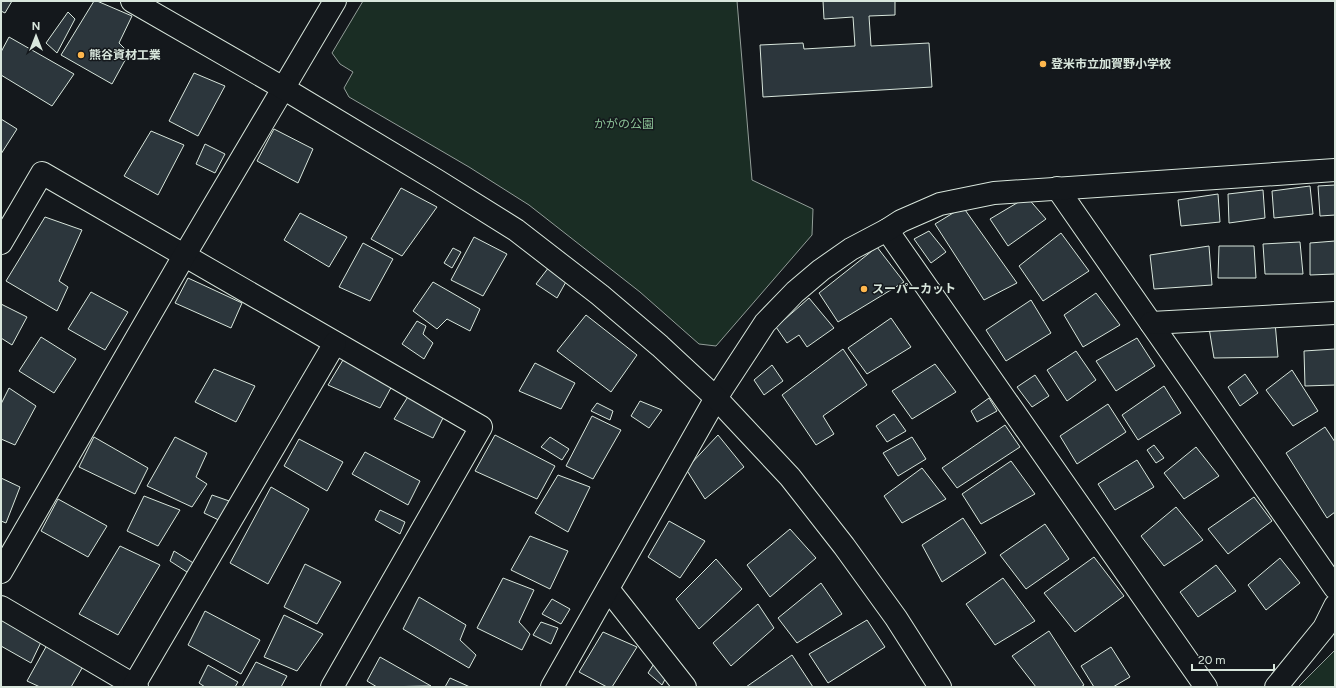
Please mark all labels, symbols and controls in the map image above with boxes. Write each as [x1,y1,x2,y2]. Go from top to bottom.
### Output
north arrow [16,16,56,56]
text: N [32,20,40,33]
place label: 熊谷資材工業 [89,48,161,62]
marker: 熊谷資材工業 [76,50,86,60]
place label: 登米市立加賀野小学校 [1051,57,1171,71]
marker: 登米市立加賀野小学校 [1038,59,1048,69]
park label: かがの公園 [594,117,654,131]
place label: スーパーカット [872,282,956,296]
marker: スーパーカット [859,284,869,294]
scale bar [1192,646,1274,672]
text: 20 m [1198,653,1226,667]

